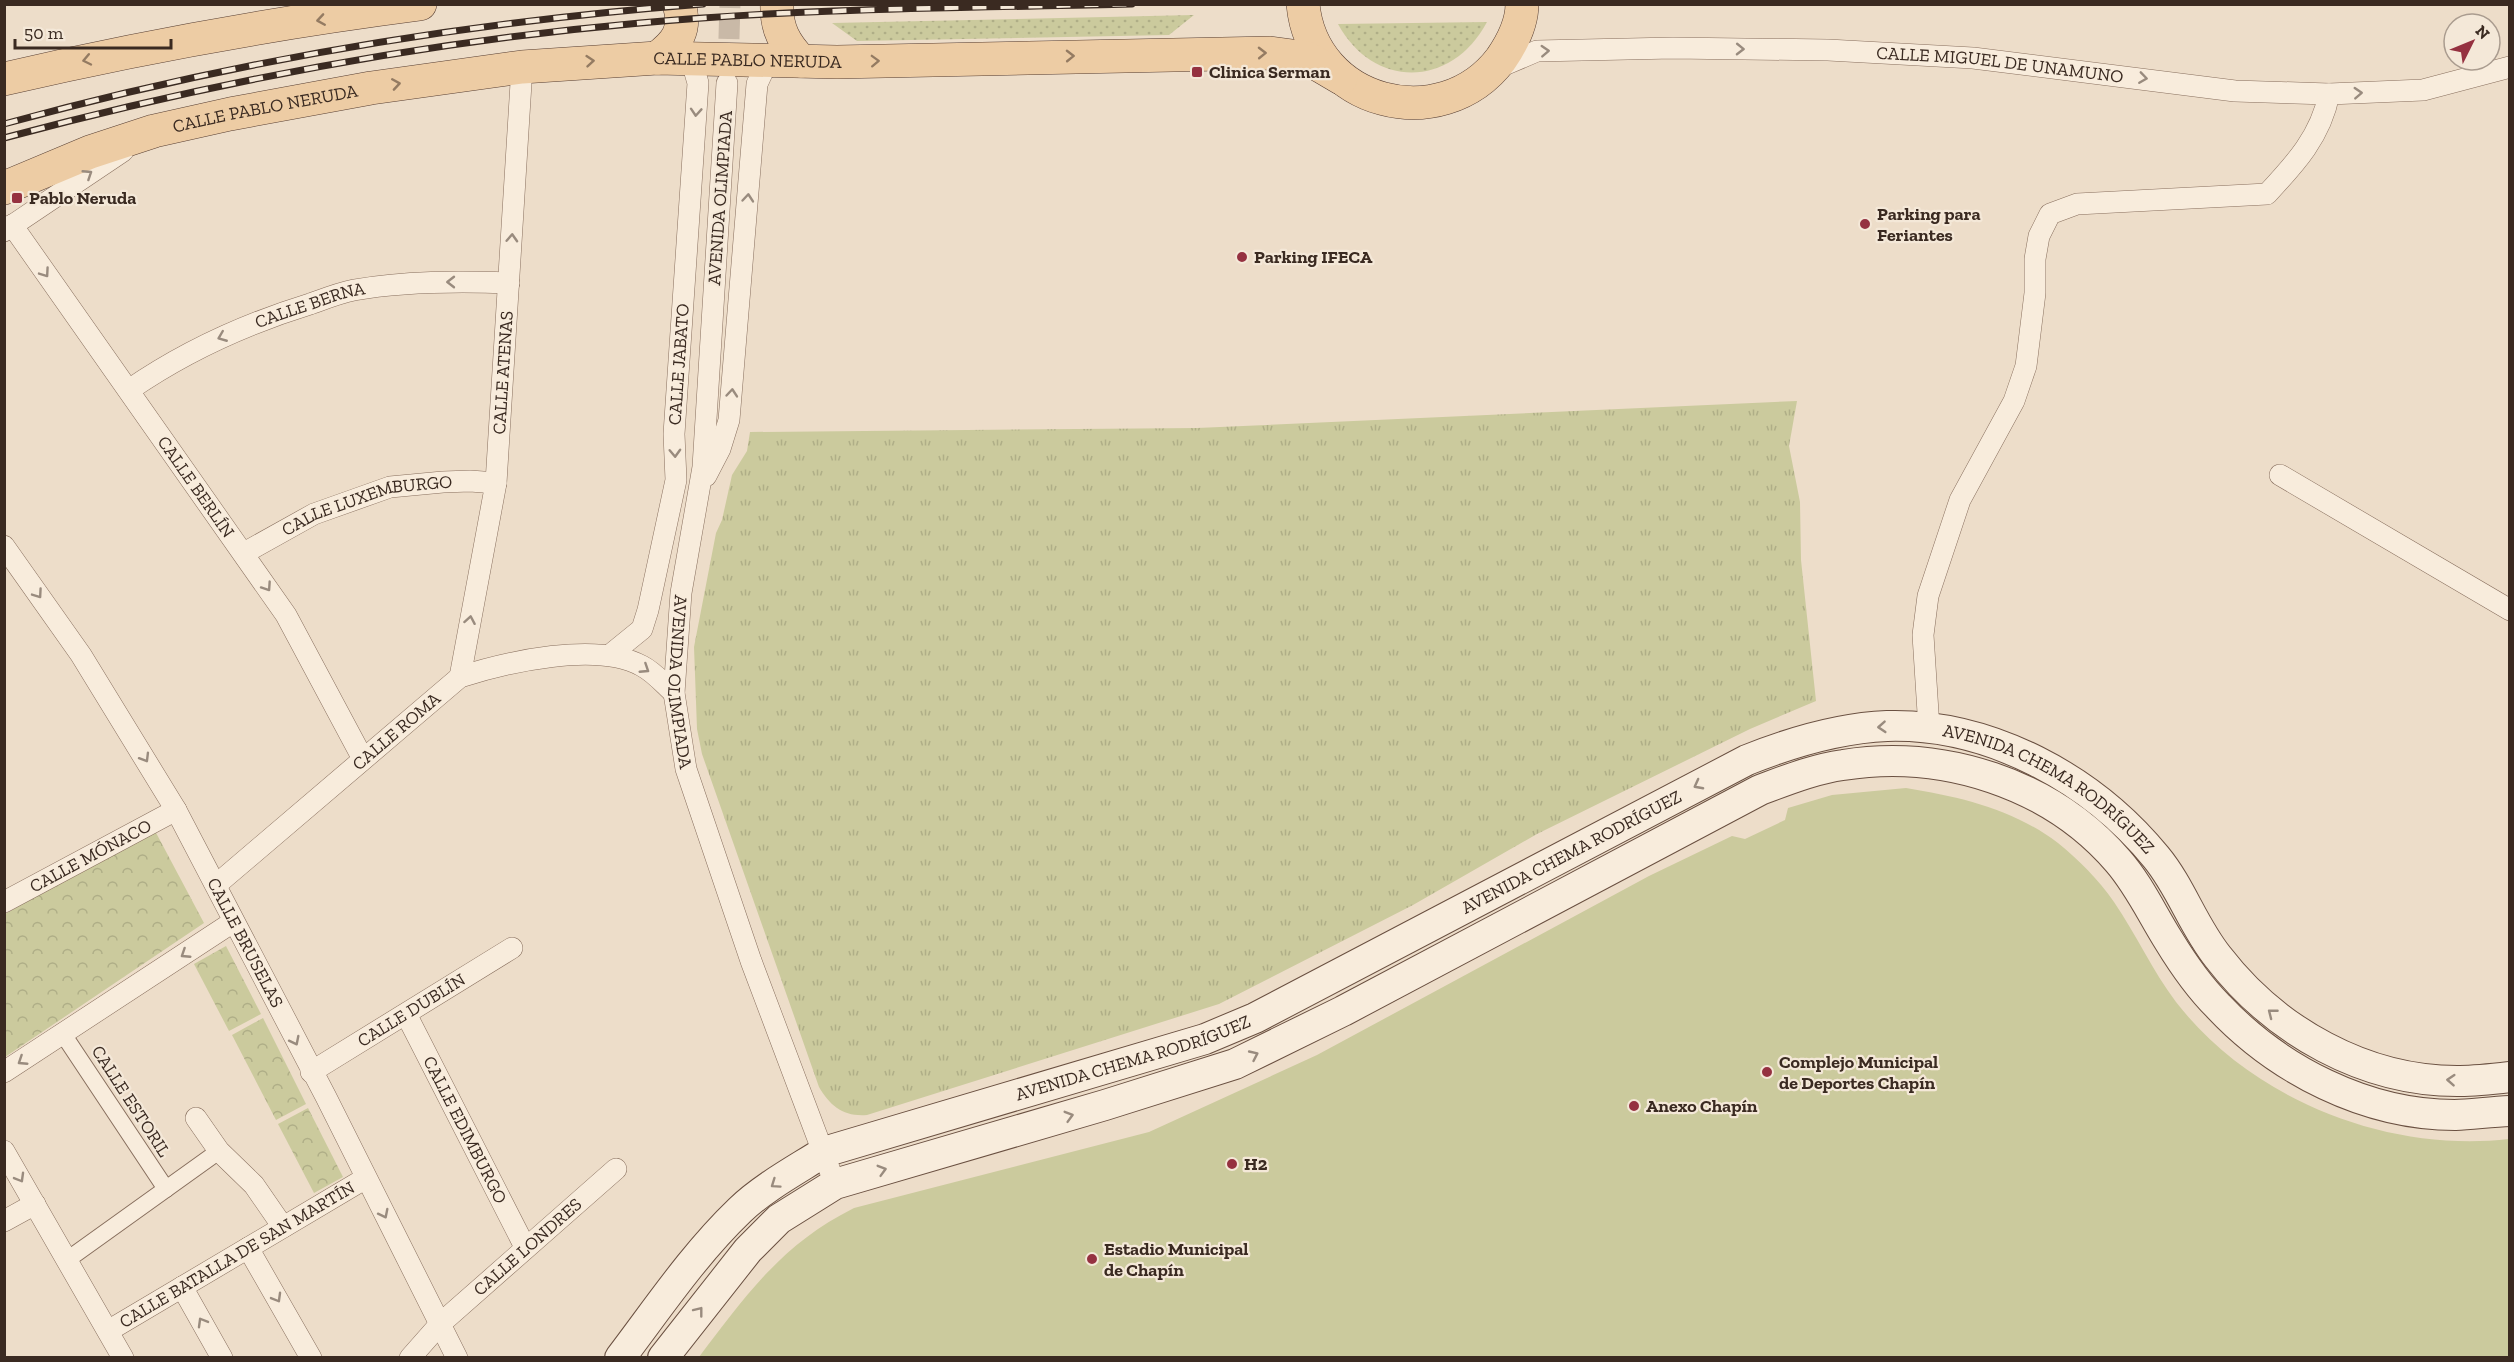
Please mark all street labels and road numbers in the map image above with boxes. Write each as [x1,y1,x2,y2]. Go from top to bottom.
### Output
street label: CALLE MIGUEL DE UNAMUNO [1876,42,2125,88]
street label: CALLE PABLO NERUDA [653,47,842,73]
street label: CALLE PABLO NERUDA [170,80,360,138]
street label: AVENIDA OLIMPIADA [703,110,737,286]
street label: CALLE BERNA [252,277,367,333]
street label: CALLE JABATO [664,303,694,426]
street label: CALLE ATENAS [488,310,518,435]
street label: CALLE BERLÍN [153,432,239,542]
street label: CALLE LUXEMBURGO [278,471,452,541]
street label: AVENIDA OLIMPIADA [663,594,697,771]
street label: CALLE ROMA [348,687,445,775]
street label: AVENIDA CHEMA RODRÍGUEZ [1941,719,2159,858]
street label: AVENIDA CHEMA RODRÍGUEZ [1458,785,1685,919]
street label: CALLE MÓNACO [26,814,155,897]
street label: CALLE BRUSELAS [202,874,288,1011]
street label: CALLE DUBLÍN [353,968,469,1052]
street label: AVENIDA CHEMA RODRÍGUEZ [1013,1010,1254,1106]
street label: CALLE ESTORIL [87,1041,175,1161]
street label: CALLE EDIMBURGO [418,1052,512,1207]
street label: CALLE BATALLA DE SAN MARTÍN [115,1176,359,1333]
street label: CALLE LONDRES [469,1193,586,1301]

